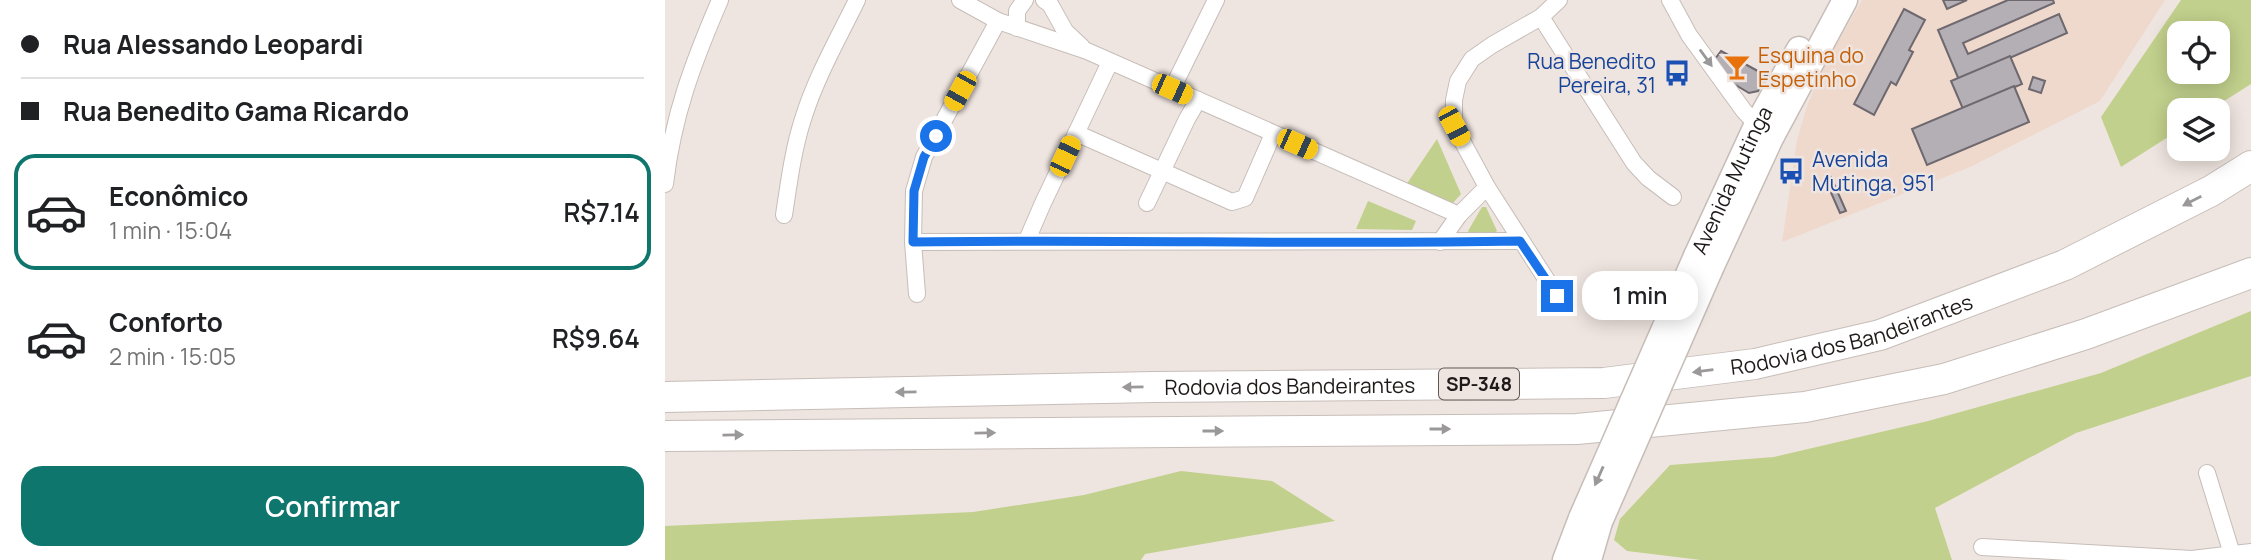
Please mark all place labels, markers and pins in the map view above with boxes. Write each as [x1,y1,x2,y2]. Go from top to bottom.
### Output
place label: Esquina do Espetinho [1758,41,1864,93]
place label: Rua Benedito Pereira, 31 [1527,47,1656,99]
bar icon: Esquina do Espetinho [1722,52,1752,82]
bus stop icon: Rua Benedito Pereira, 31 [1662,58,1692,88]
place label: Avenida Mutinga, 951 [1812,145,1935,197]
bus stop icon: Avenida Mutinga, 951 [1776,156,1806,186]

